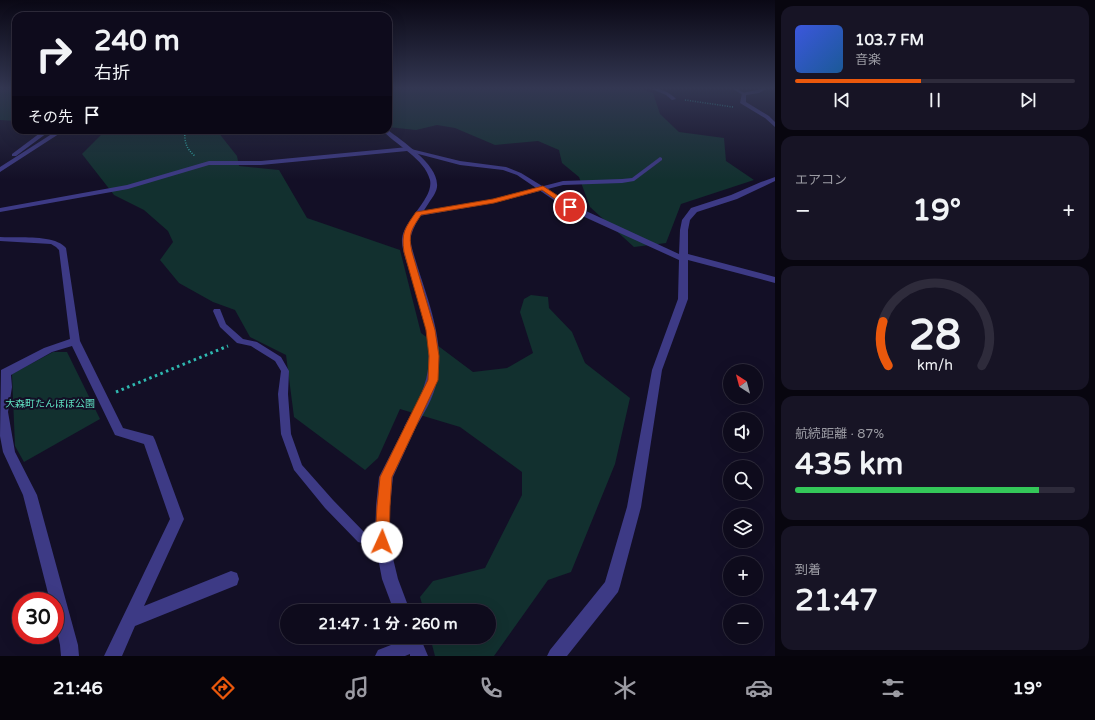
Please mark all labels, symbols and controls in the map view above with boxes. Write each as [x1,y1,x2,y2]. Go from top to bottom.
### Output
text: 240 m [94,24,180,58]
icon: right [28,28,80,80]
text: 103.7 FM [855,31,924,49]
text: 音楽 [855,52,881,68]
text: 右折 [94,62,130,84]
icon: previous [831,89,853,111]
icon: pause [924,89,946,111]
icon: next [1017,89,1039,111]
icon: arrive [81,104,103,126]
text: その先 [28,108,73,126]
text: エアコン [795,172,847,188]
pin [553,190,587,224]
text: 19° [912,192,961,229]
icon: arrive [559,196,581,218]
text: − [795,198,811,224]
text: + [1063,198,1075,224]
text: 28 [909,311,961,361]
text: km/h [917,357,953,374]
north arrow [723,364,763,404]
map controls [723,364,763,644]
park label: 大森町たんぽぽ公園 [5,398,95,410]
button: sound [723,412,763,452]
text: 航続距離 · 87% [795,426,884,442]
text: 435 km [795,446,903,483]
button: search [723,460,763,500]
button: layers [723,508,763,548]
position arrow [361,521,403,563]
button: + [723,556,763,596]
text: 到着 [795,562,821,578]
text: 21:47 [795,582,878,619]
speed limit sign: 30 [12,592,64,644]
button: − [723,604,763,644]
text: 21:47 · 1 分 · 260 m [318,615,458,633]
icon: directions [209,674,237,702]
icon: music [343,674,371,702]
icon: phone [477,674,505,702]
icon: climate [611,674,639,702]
icon: car [745,674,773,702]
icon: filters [879,674,907,702]
text: 21:46 [53,677,103,699]
text: 19° [1013,677,1042,699]

